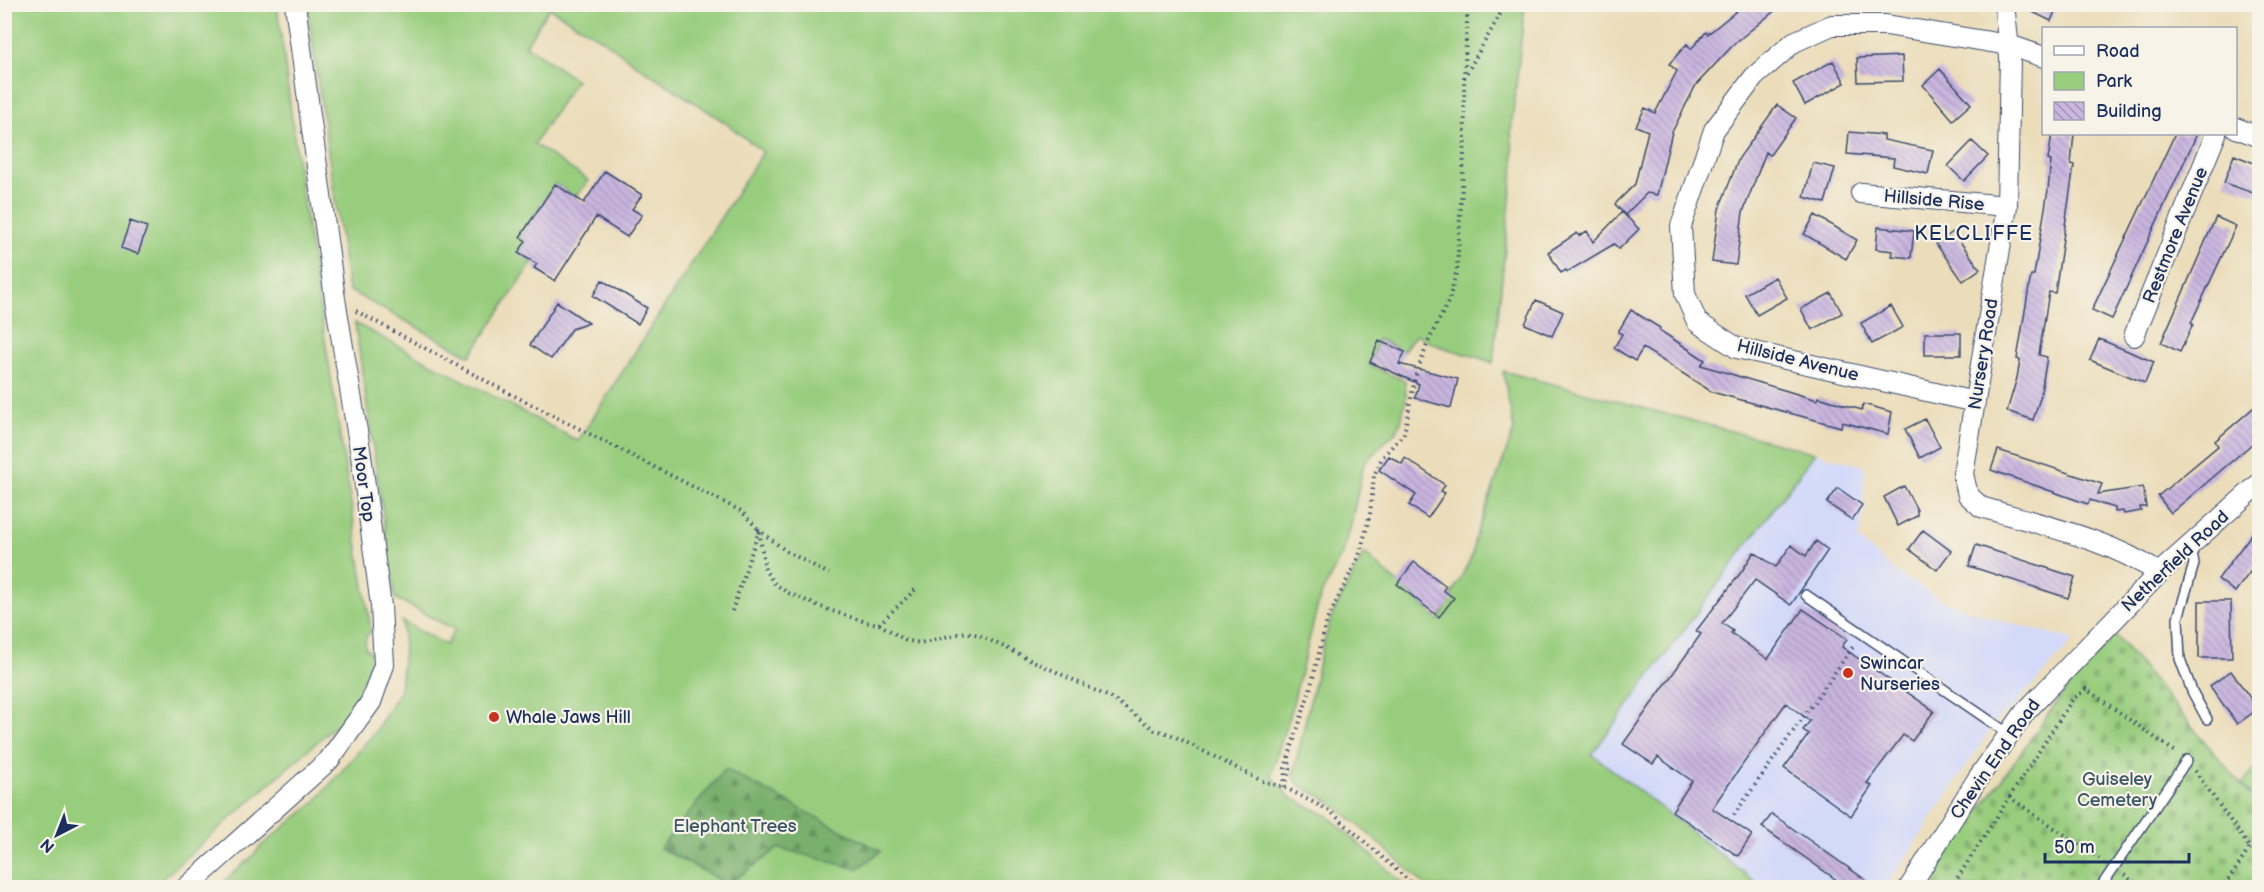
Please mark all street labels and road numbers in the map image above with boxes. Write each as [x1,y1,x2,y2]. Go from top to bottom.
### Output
street label: Restmore Avenue [2139,164,2212,306]
street label: Hillside Rise [1883,186,1985,215]
street label: Nursery Road [1964,297,2003,411]
street label: Hillside Avenue [1735,335,1861,386]
street label: Moor Top [348,445,379,523]
street label: Netherfield Road [2117,506,2233,616]
street label: Chevin End Road [1946,695,2045,823]

